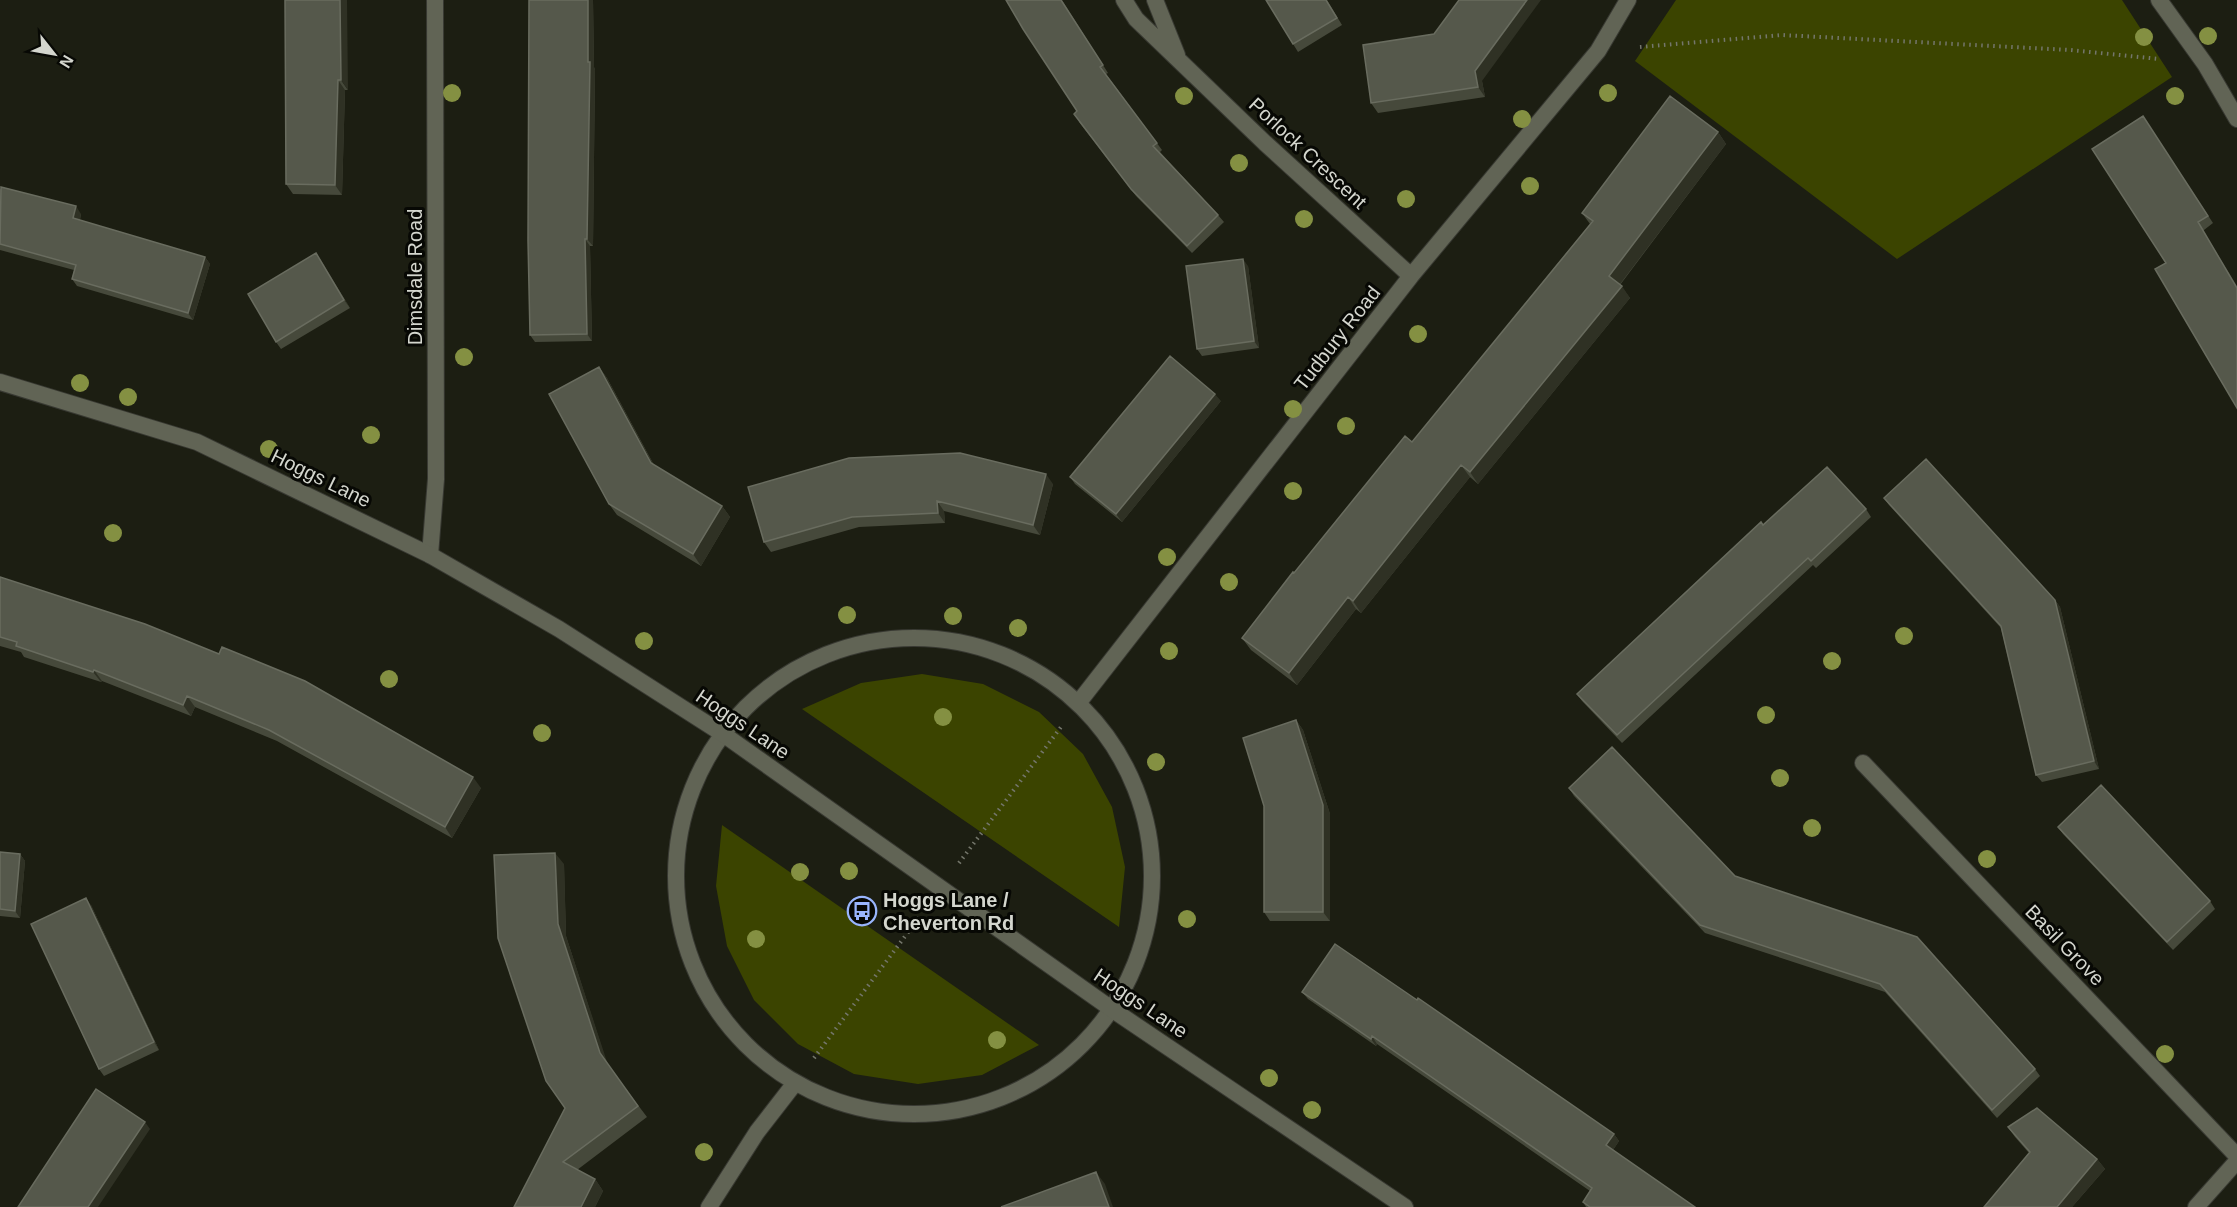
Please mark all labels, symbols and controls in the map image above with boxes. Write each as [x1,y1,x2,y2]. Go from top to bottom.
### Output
north arrow [24,24,84,84]
text: N [56,52,77,71]
street label: Porlock Crescent [1245,93,1372,213]
street label: Dimsdale Road [404,209,426,345]
street label: Tudbury Road [1290,282,1384,394]
street label: Hoggs Lane [268,444,374,512]
street label: Hoggs Lane [692,685,794,763]
place label: Hoggs Lane / Cheverton Rd [883,889,1014,934]
bus stop icon: Hoggs Lane / Cheverton Rd [846,895,878,927]
street label: Basil Grove [2021,900,2109,990]
street label: Hoggs Lane [1090,964,1192,1042]

